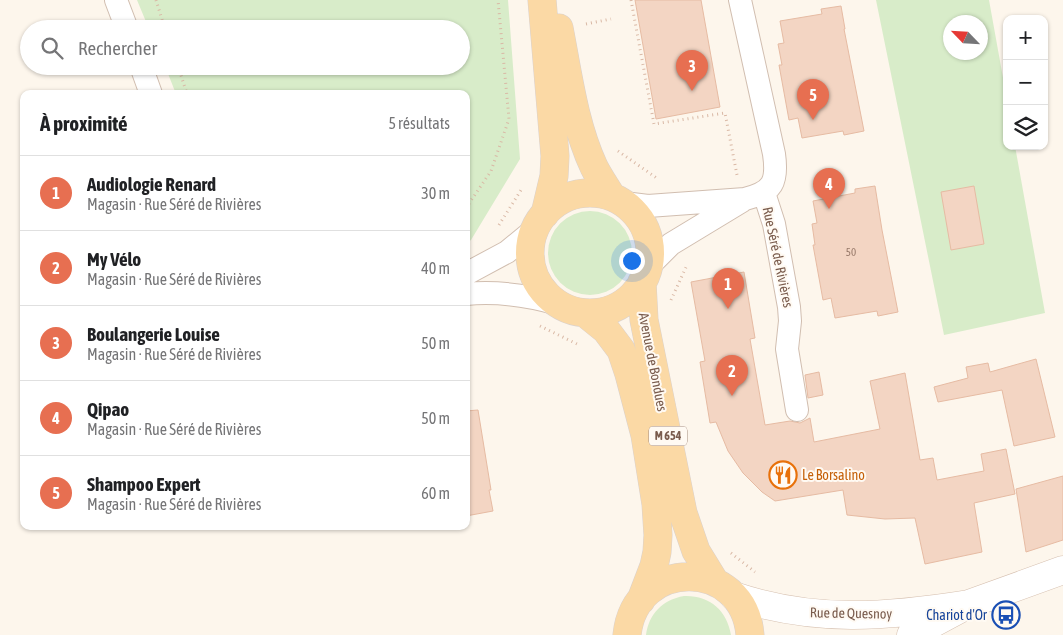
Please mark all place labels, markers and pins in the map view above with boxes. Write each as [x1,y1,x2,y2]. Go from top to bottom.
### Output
pin: 3 [676,50,708,91]
pin: 5 [797,79,829,120]
pin: 4 [813,168,845,209]
pin: 1 [712,268,744,309]
pin: 2 [716,355,748,396]
restaurant icon: Le Borsalino [768,460,798,490]
place label: Le Borsalino [802,467,865,483]
bus stop icon: Chariot d'Or [991,600,1021,630]
place label: Chariot d'Or [926,607,988,623]

